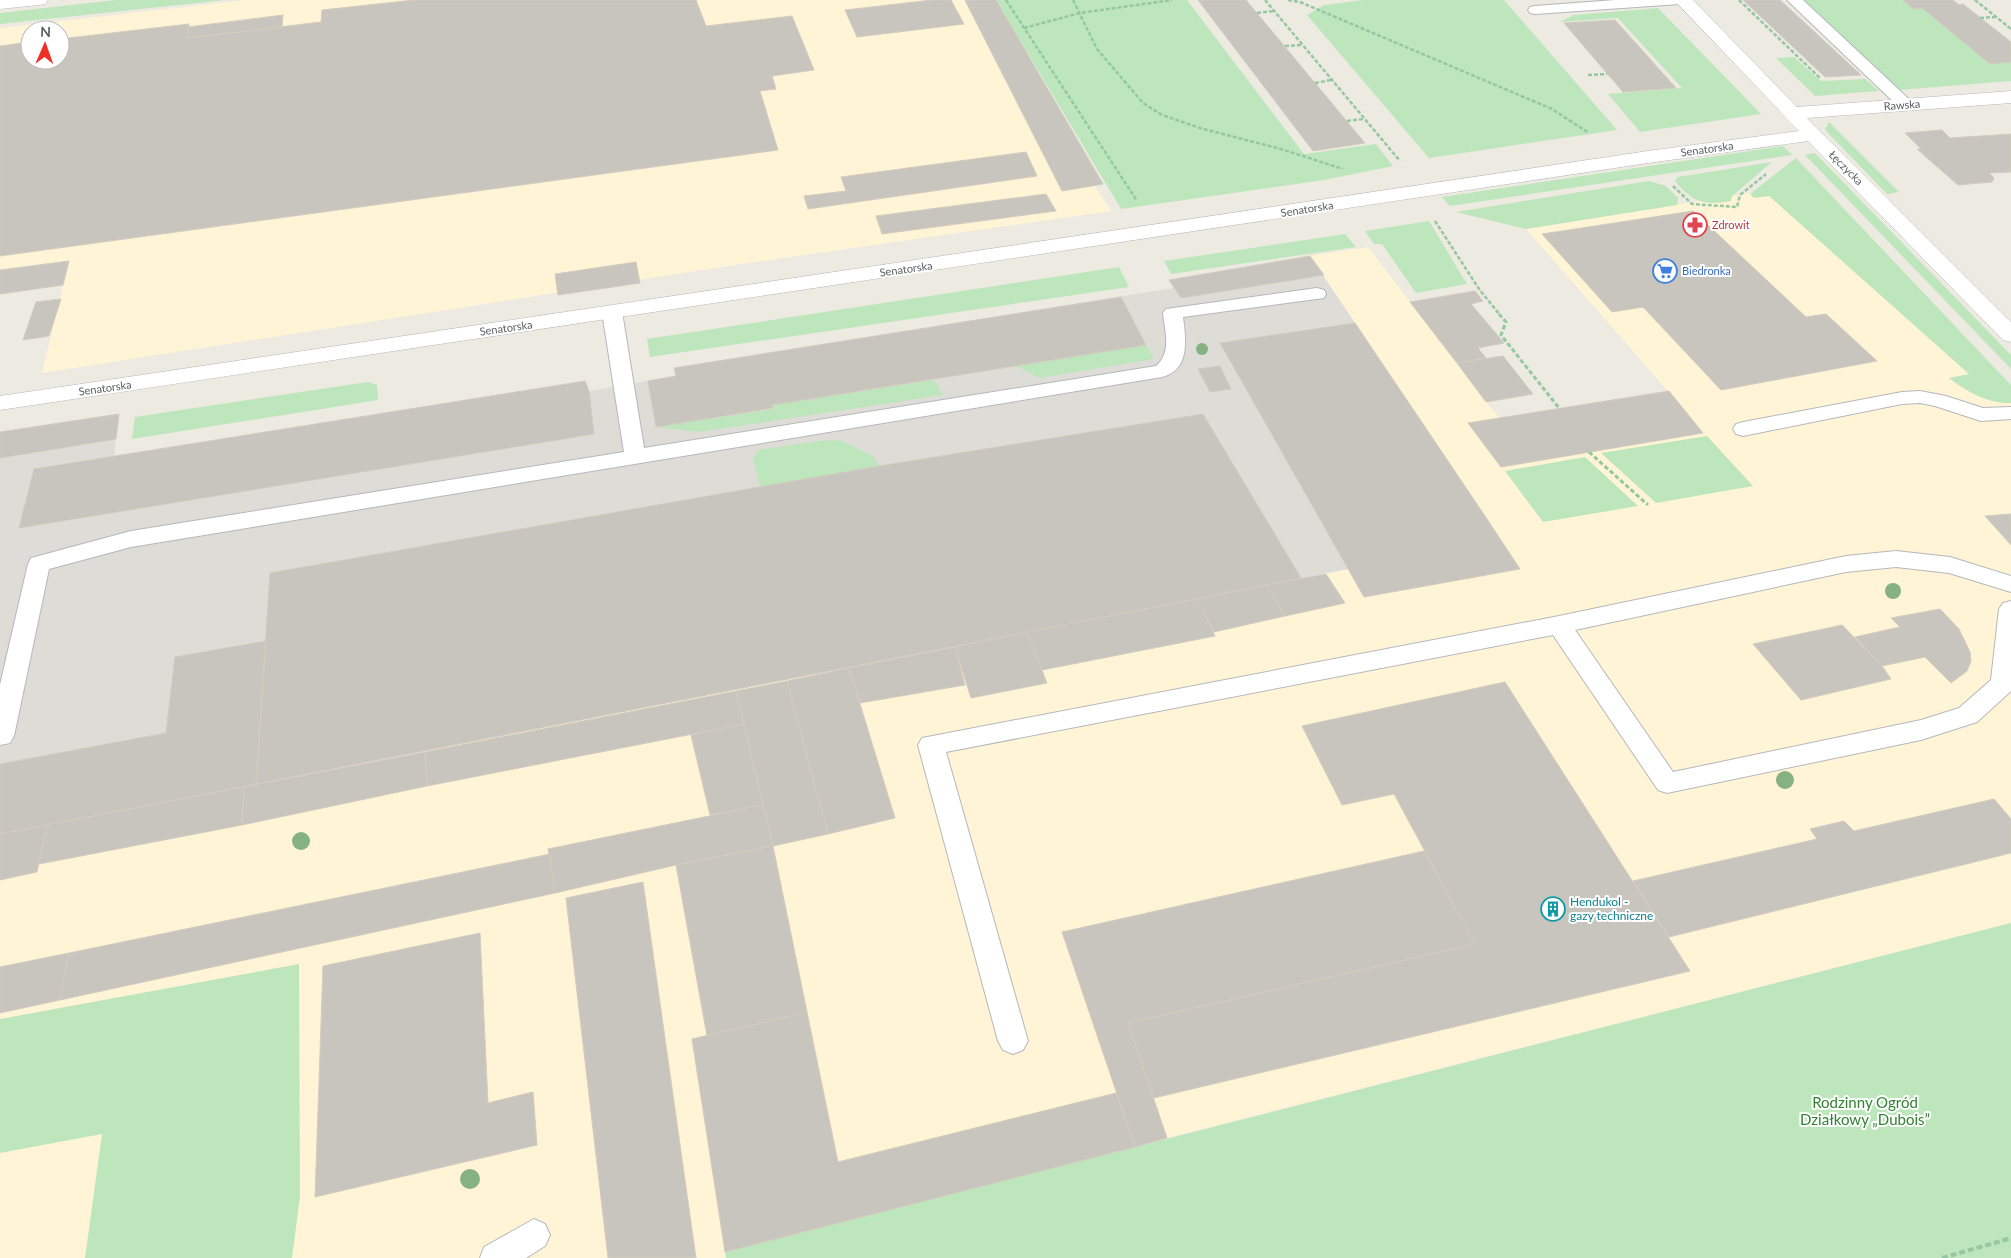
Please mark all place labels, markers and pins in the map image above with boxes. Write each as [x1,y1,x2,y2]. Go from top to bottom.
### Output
pharmacy icon: Zdrowit [1682,212,1708,238]
place label: Zdrowit [1712,218,1750,231]
supermarket icon: Biedronka [1652,258,1678,284]
place label: Biedronka [1682,264,1731,277]
place label: Hendukol - gazy techniczne [1570,894,1653,923]
building icon: Hendukol - gazy techniczne [1540,896,1566,922]

